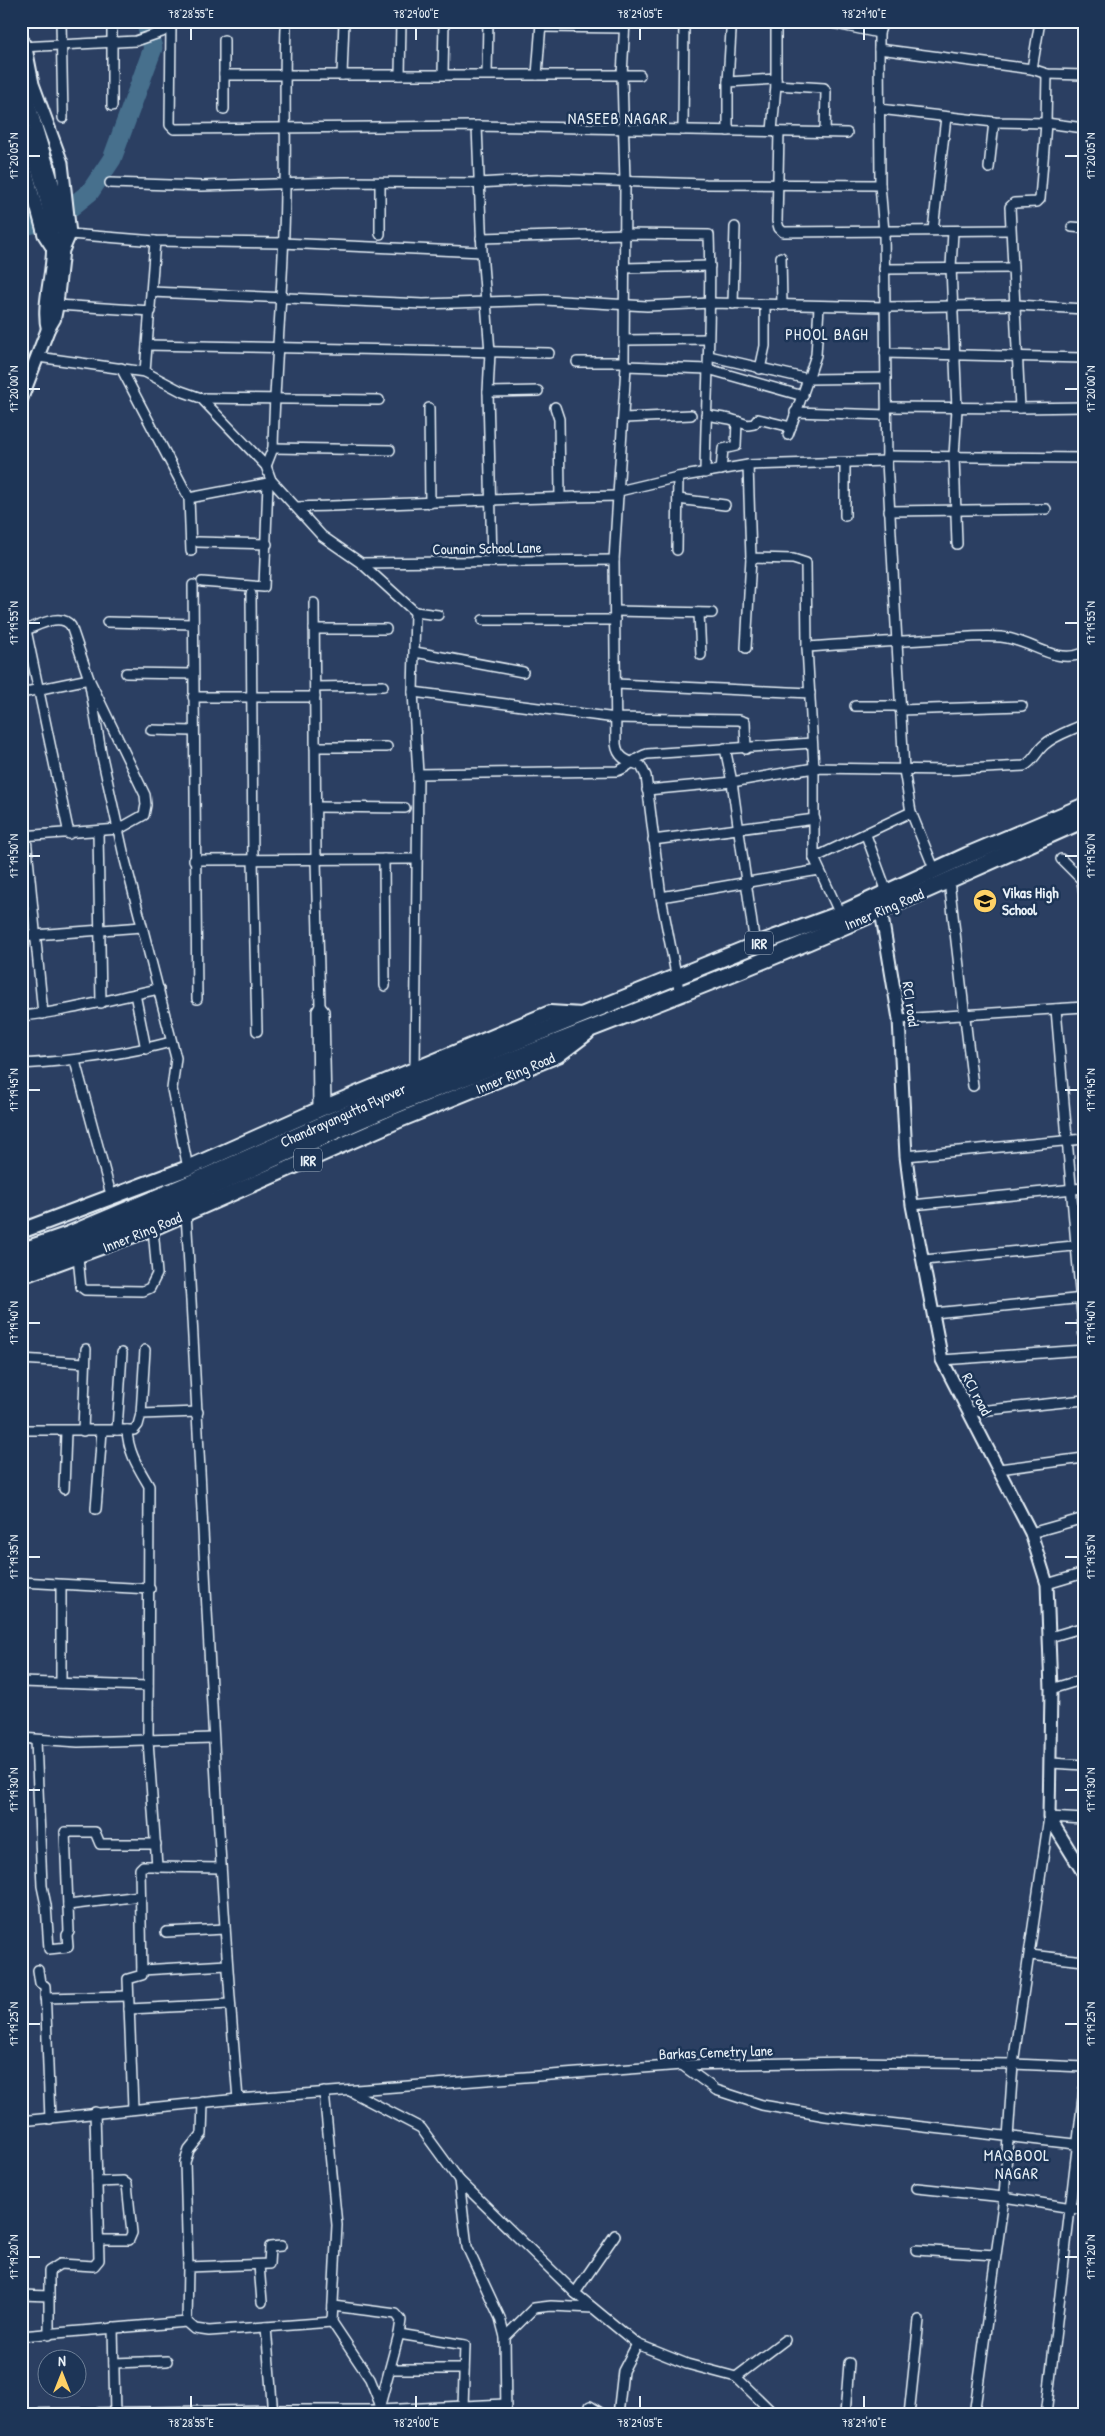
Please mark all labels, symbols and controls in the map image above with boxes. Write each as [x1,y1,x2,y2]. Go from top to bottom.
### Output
text: 78°28'55"E [168,5,215,22]
text: 78°29'00"E [393,5,439,22]
text: 78°29'05"E [617,5,663,22]
text: 78°29'10"E [842,5,887,22]
district label: NASEEB NAGAR [568,107,668,129]
text: 17°20'05"N [5,133,22,179]
text: 17°20'05"N [1082,133,1099,179]
district label: PHOOL BAGH [785,323,869,345]
text: 17°20'00"N [5,366,22,412]
text: 17°20'00"N [1082,366,1099,412]
street label: Counain School Lane [432,537,542,559]
text: 17°19'55"N [5,601,22,645]
text: 17°19'55"N [1082,601,1099,645]
text: 17°19'50"N [5,834,22,878]
text: 17°19'50"N [1082,834,1099,878]
place label: Vikas High School [1002,882,1059,920]
street label: Inner Ring Road [841,883,927,935]
school or university icon: Vikas High School [972,888,998,914]
road number: IRR [745,931,773,954]
street label: RCI road [897,980,925,1028]
street label: Inner Ring Road [472,1047,558,1099]
text: 17°19'45"N [5,1068,22,1112]
text: 17°19'45"N [1082,1068,1099,1112]
street label: Chandrayangutta Flyover [277,1078,409,1152]
road number: IRR [294,1148,322,1172]
street label: Inner Ring Road [99,1206,185,1257]
text: 17°19'40"N [5,1301,22,1345]
text: 17°19'40"N [1082,1301,1099,1345]
street label: RCI road [957,1369,997,1419]
text: 17°19'35"N [5,1535,22,1579]
text: 17°19'35"N [1082,1535,1099,1579]
text: 17°19'30"N [5,1768,22,1812]
text: 17°19'30"N [1082,1768,1099,1812]
text: 17°19'25"N [5,2002,22,2046]
text: 17°19'25"N [1082,2002,1099,2046]
street label: Barkas Cemetry lane [659,2040,774,2064]
district label: MAQBOOL NAGAR [984,2144,1050,2184]
text: 17°19'20"N [5,2235,22,2279]
text: 17°19'20"N [1082,2235,1099,2279]
north arrow [38,2348,88,2398]
text: N [58,2351,66,2370]
text: 78°28'55"E [168,2414,215,2431]
text: 78°29'00"E [393,2414,439,2431]
text: 78°29'05"E [617,2414,663,2431]
text: 78°29'10"E [842,2414,887,2431]

